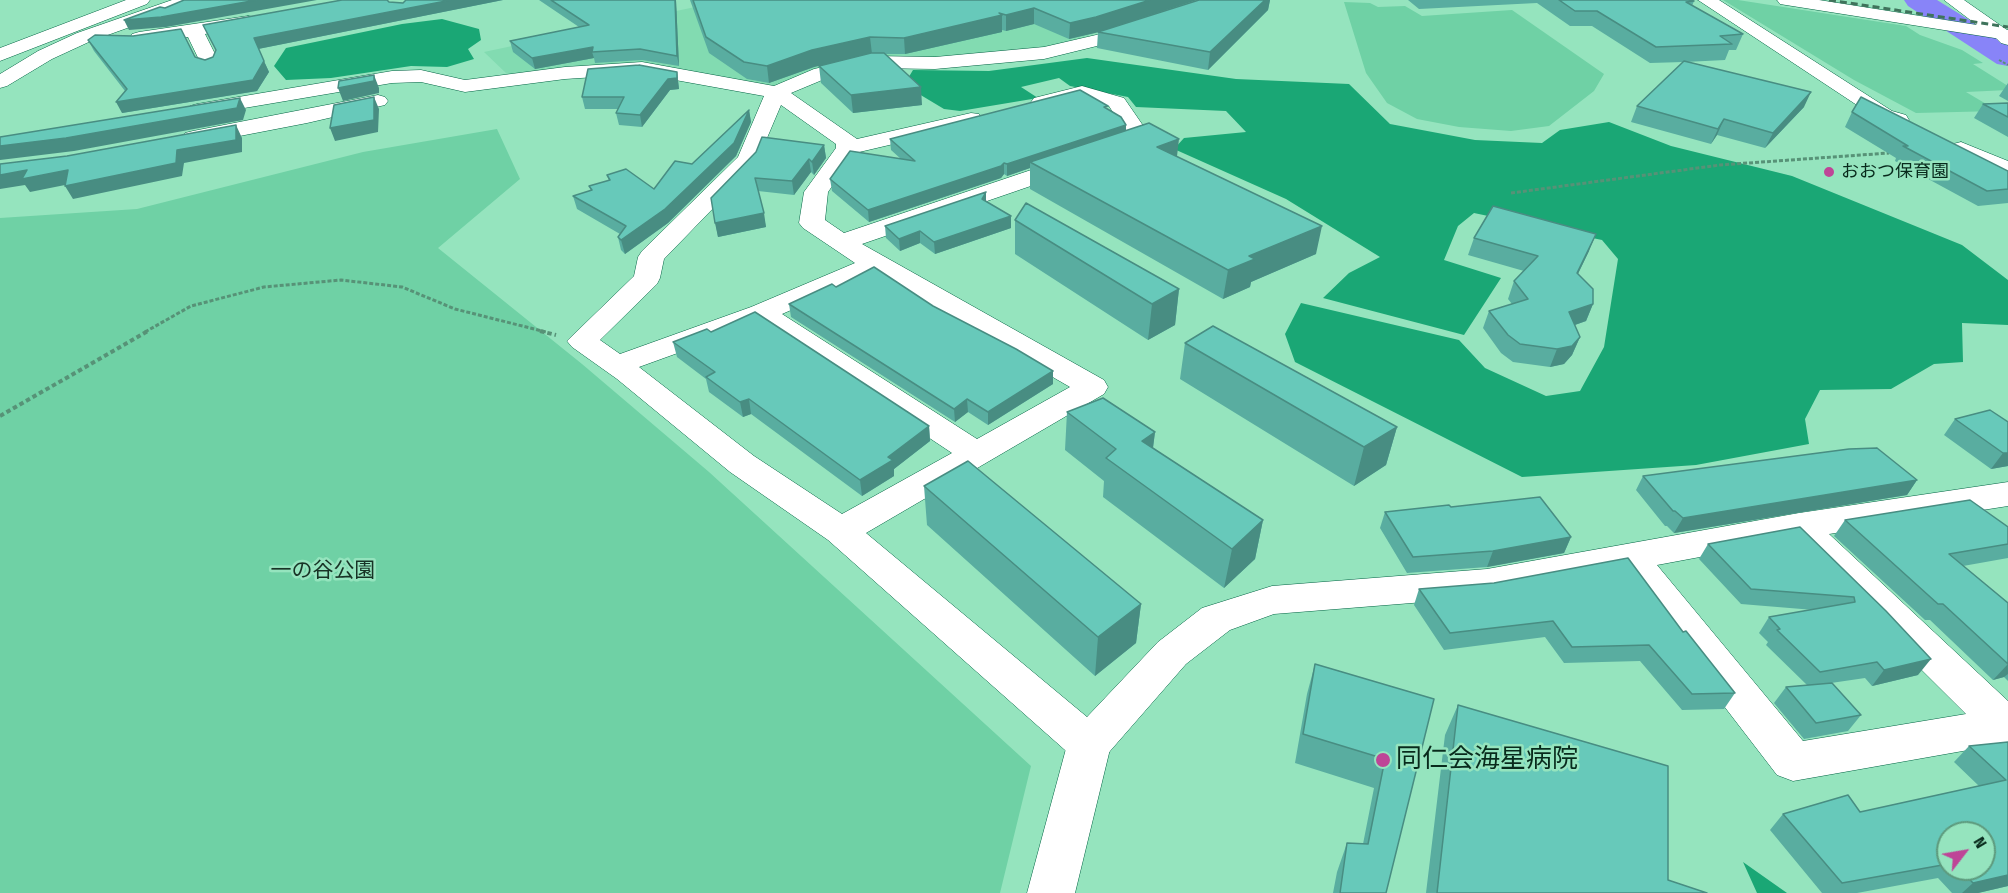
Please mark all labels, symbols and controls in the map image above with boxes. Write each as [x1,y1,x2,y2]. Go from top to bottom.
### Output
place label: おおつ保育園 [1841,161,1949,183]
marker: おおつ保育園 [1822,165,1836,179]
park label: 一の谷公園 [271,558,375,584]
place label: 同仁会海星病院 [1396,744,1578,776]
marker: 同仁会海星病院 [1374,751,1392,769]
north arrow [1936,821,1996,881]
text: N [1970,833,1991,852]

